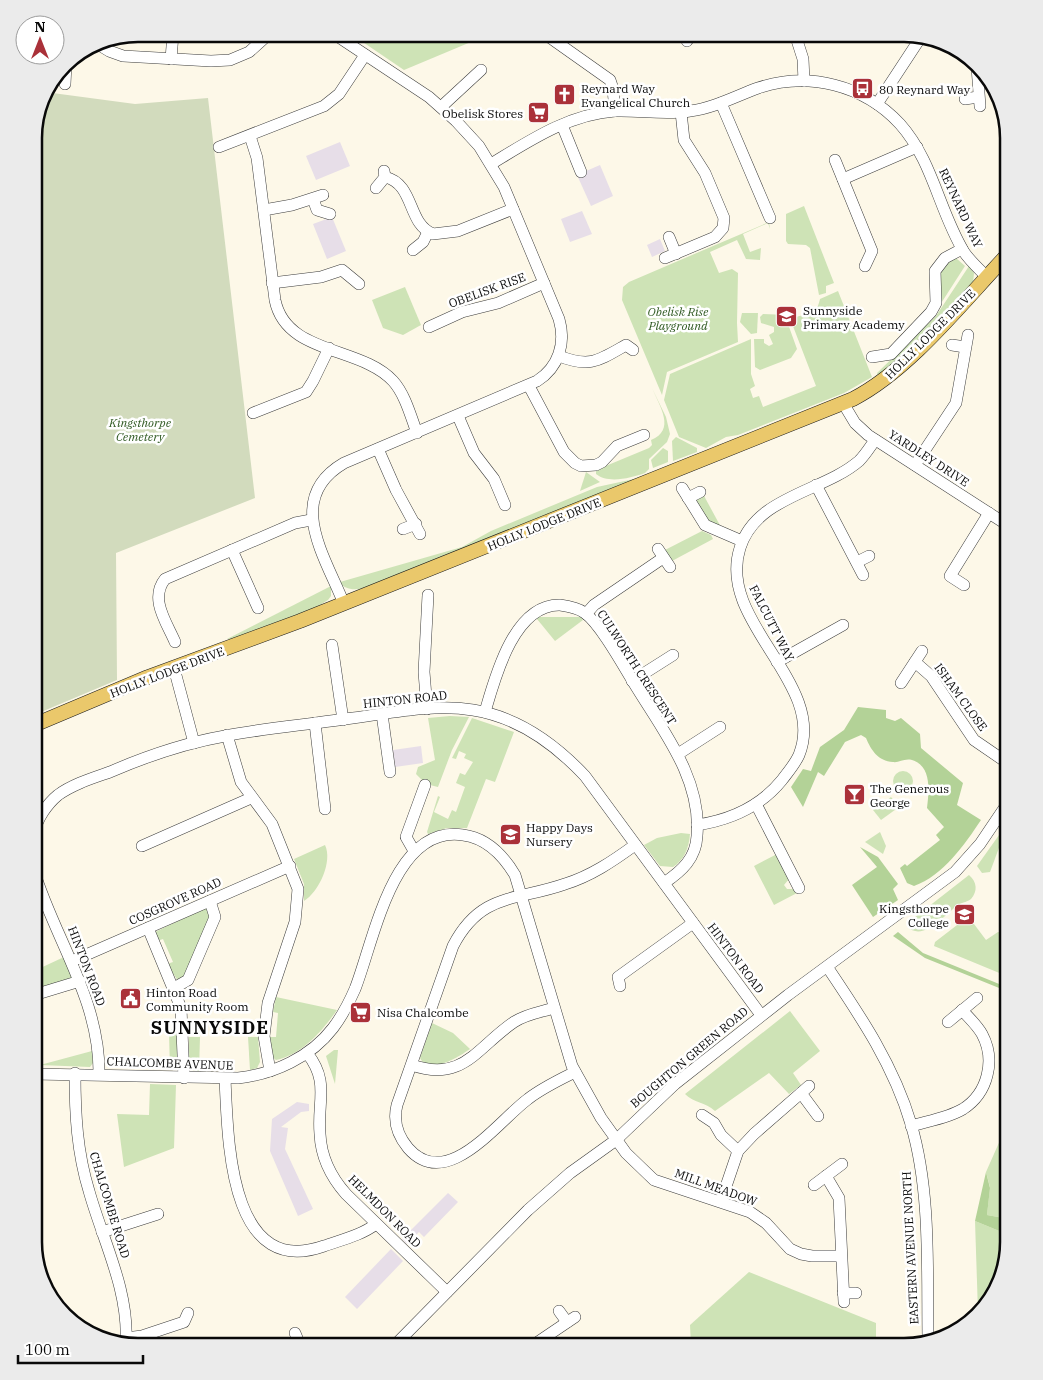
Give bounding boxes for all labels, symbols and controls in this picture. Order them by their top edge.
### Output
north arrow [15,15,65,65]
text: N [34,18,46,36]
bus stop icon: 80 Reynard Way [851,77,875,101]
place label: Reynard Way Evangelical Church [581,81,691,110]
place label: 80 Reynard Way [879,82,971,97]
church icon: Reynard Way Evangelical Church [553,83,577,107]
supermarket icon: Obelisk Stores [527,101,551,125]
place label: Obelisk Stores [442,106,523,121]
street label: REYNARD WAY [936,166,986,251]
street label: OBELISK RISE [446,269,528,311]
street label: HOLLY LODGE DRIVE [882,286,978,382]
place label: Sunnyside Primary Academy [803,303,905,332]
park label: Obelisk Rise Playground [648,304,709,333]
school or university icon: Sunnyside Primary Academy [775,305,799,329]
park label: Kingsthorpe Cemetery [108,415,172,444]
street label: YARDLEY DRIVE [886,426,972,490]
street label: HOLLY LODGE DRIVE [485,494,603,554]
street label: FALCUTT WAY [746,582,798,664]
street label: CULWORTH CRESCENT [594,607,680,728]
street label: HOLLY LODGE DRIVE [108,643,226,701]
street label: ISHAM CLOSE [931,660,991,734]
street label: HINTON ROAD [362,687,448,711]
place label: The Generous George [870,781,949,810]
bar icon: The Generous George [842,783,866,807]
place label: Happy Days Nursery [526,820,593,849]
school or university icon: Happy Days Nursery [498,822,522,846]
street label: COSGROVE ROAD [126,874,224,928]
place label: Kingsthorpe College [879,901,949,930]
school or university icon: Kingsthorpe College [953,903,977,927]
street label: HINTON ROAD [705,920,767,996]
street label: HINTON ROAD [65,924,109,1008]
place label: Hinton Road Community Room [146,985,249,1014]
public building icon: Hinton Road Community Room [118,987,142,1011]
supermarket icon: Nisa Chalcombe [349,1000,373,1024]
street label: BOUGHTON GREEN ROAD [627,1003,751,1111]
place label: Nisa Chalcombe [377,1005,469,1020]
district label: SUNNYSIDE [151,1016,269,1039]
street label: CHALCOMBE AVENUE [106,1053,234,1073]
street label: CHALCOMBE ROAD [87,1150,133,1260]
street label: MILL MEADOW [673,1165,760,1209]
street label: HELMDON ROAD [345,1171,425,1251]
street label: EASTERN AVENUE NORTH [898,1171,922,1325]
scale bar [18,1332,142,1364]
text: 100 m [25,1340,70,1359]

